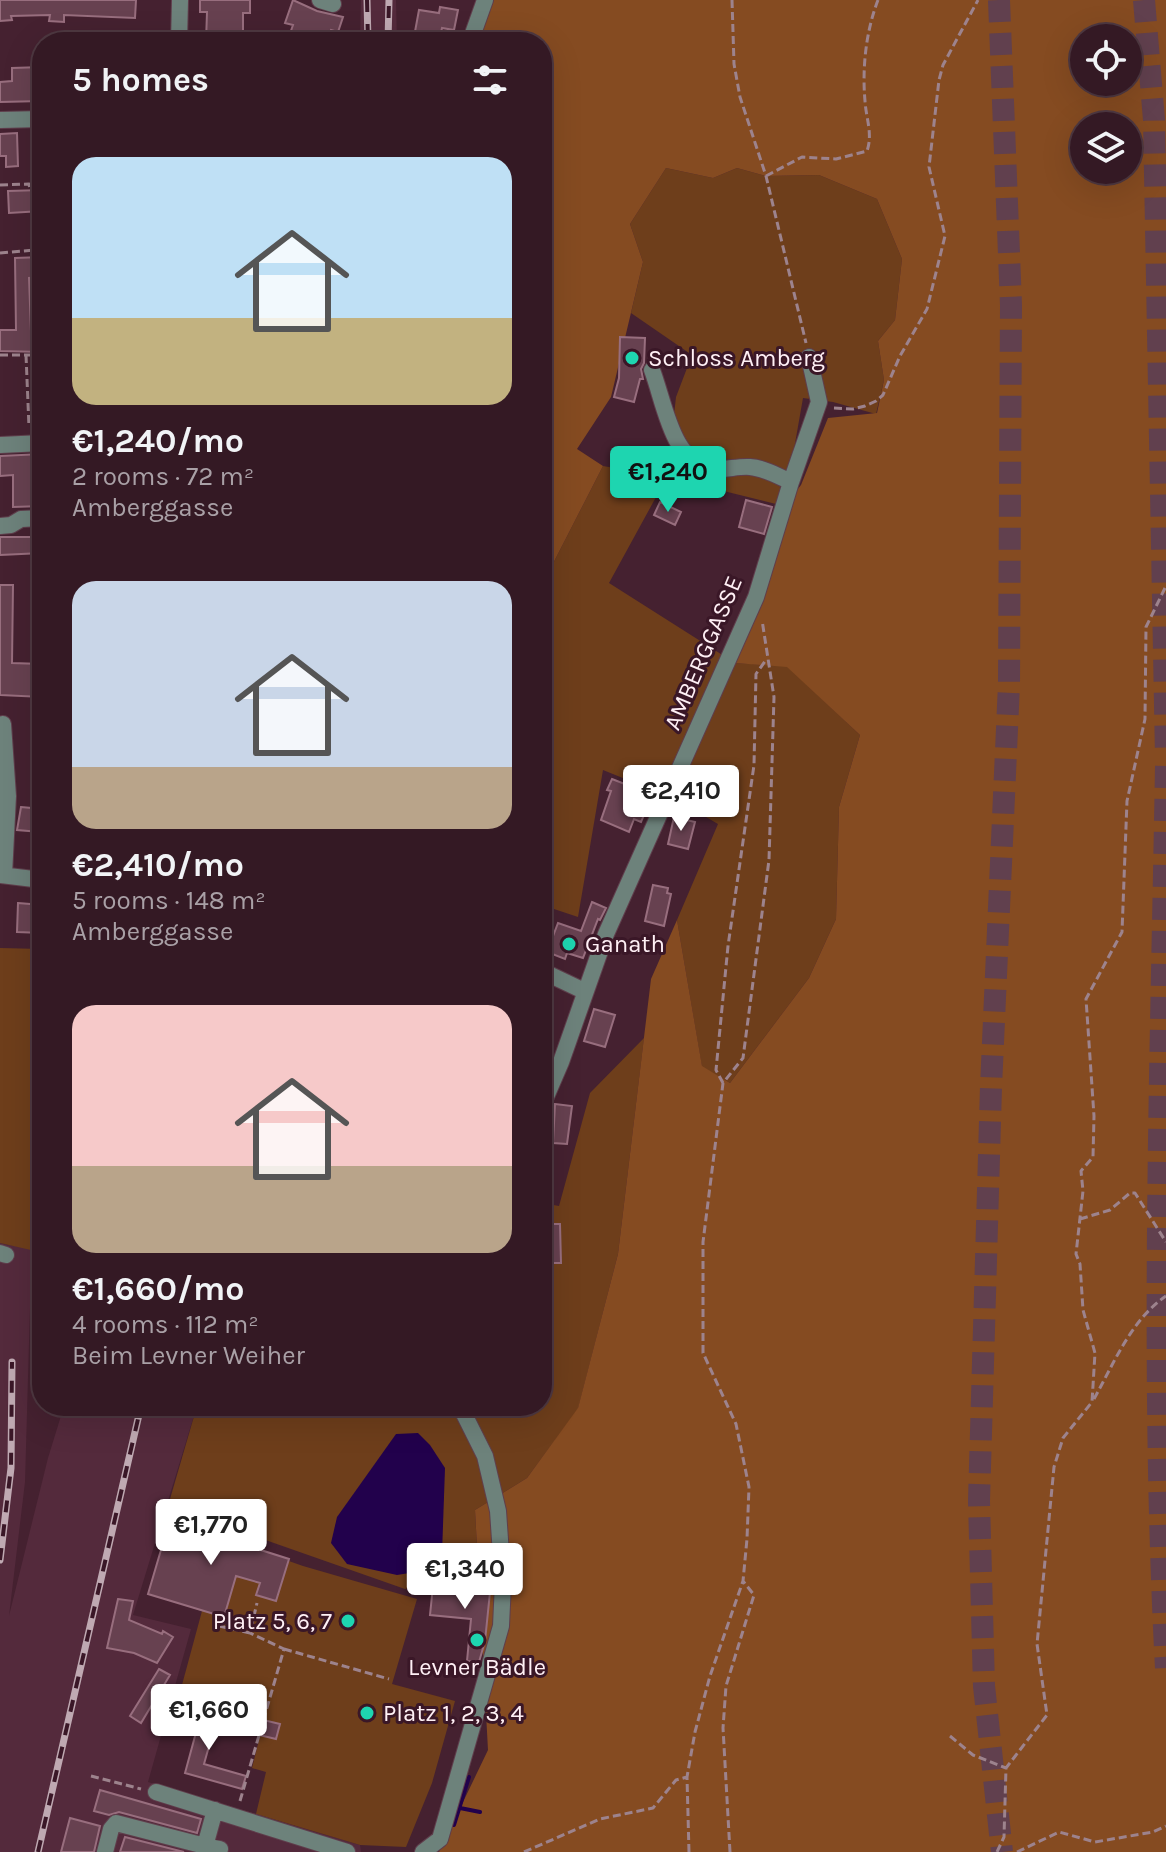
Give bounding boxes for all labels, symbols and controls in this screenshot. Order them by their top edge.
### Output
map controls [1070,24,1142,184]
button: locate [1070,24,1142,96]
icon: filters [468,58,512,102]
text: 5 homes [72,60,209,100]
button: layers [1070,112,1142,184]
icon: home [220,209,364,353]
place label: Schloss Amberg [648,344,825,372]
marker: Schloss Amberg [623,349,641,367]
text: €1,240/mo [72,421,244,461]
pin: €1,240 [603,446,733,514]
text: €1,240 [628,456,708,487]
text: 2 rooms · 72 m² [72,461,254,492]
text: Amberggasse [72,492,233,523]
street label: AMBERGGASSE [658,572,748,734]
icon: home [220,633,364,777]
pin: €2,410 [616,765,746,833]
text: €2,410 [641,775,721,806]
text: €2,410/mo [72,845,244,885]
text: 5 rooms · 148 m² [72,885,266,916]
text: Amberggasse [72,916,233,947]
place label: Ganath [585,930,665,958]
marker: Ganath [560,935,578,953]
icon: home [220,1057,364,1201]
text: €1,660/mo [72,1269,245,1309]
text: 4 rooms · 112 m² [72,1309,259,1340]
text: Beim Levner Weiher [72,1340,305,1371]
pin: €1,770 [146,1499,276,1567]
text: €1,770 [174,1509,248,1540]
pin: €1,340 [400,1543,530,1611]
text: €1,340 [425,1553,505,1584]
place label: Platz 5, 6, 7 [213,1607,332,1635]
marker: Platz 5, 6, 7 [339,1612,357,1630]
marker: Levner Bädle [468,1631,486,1649]
place label: Levner Bädle [408,1653,546,1681]
pin: €1,660 [144,1684,274,1752]
text: €1,660 [169,1694,249,1725]
place label: Platz 1, 2, 3, 4 [383,1699,524,1727]
marker: Platz 1, 2, 3, 4 [358,1704,376,1722]

